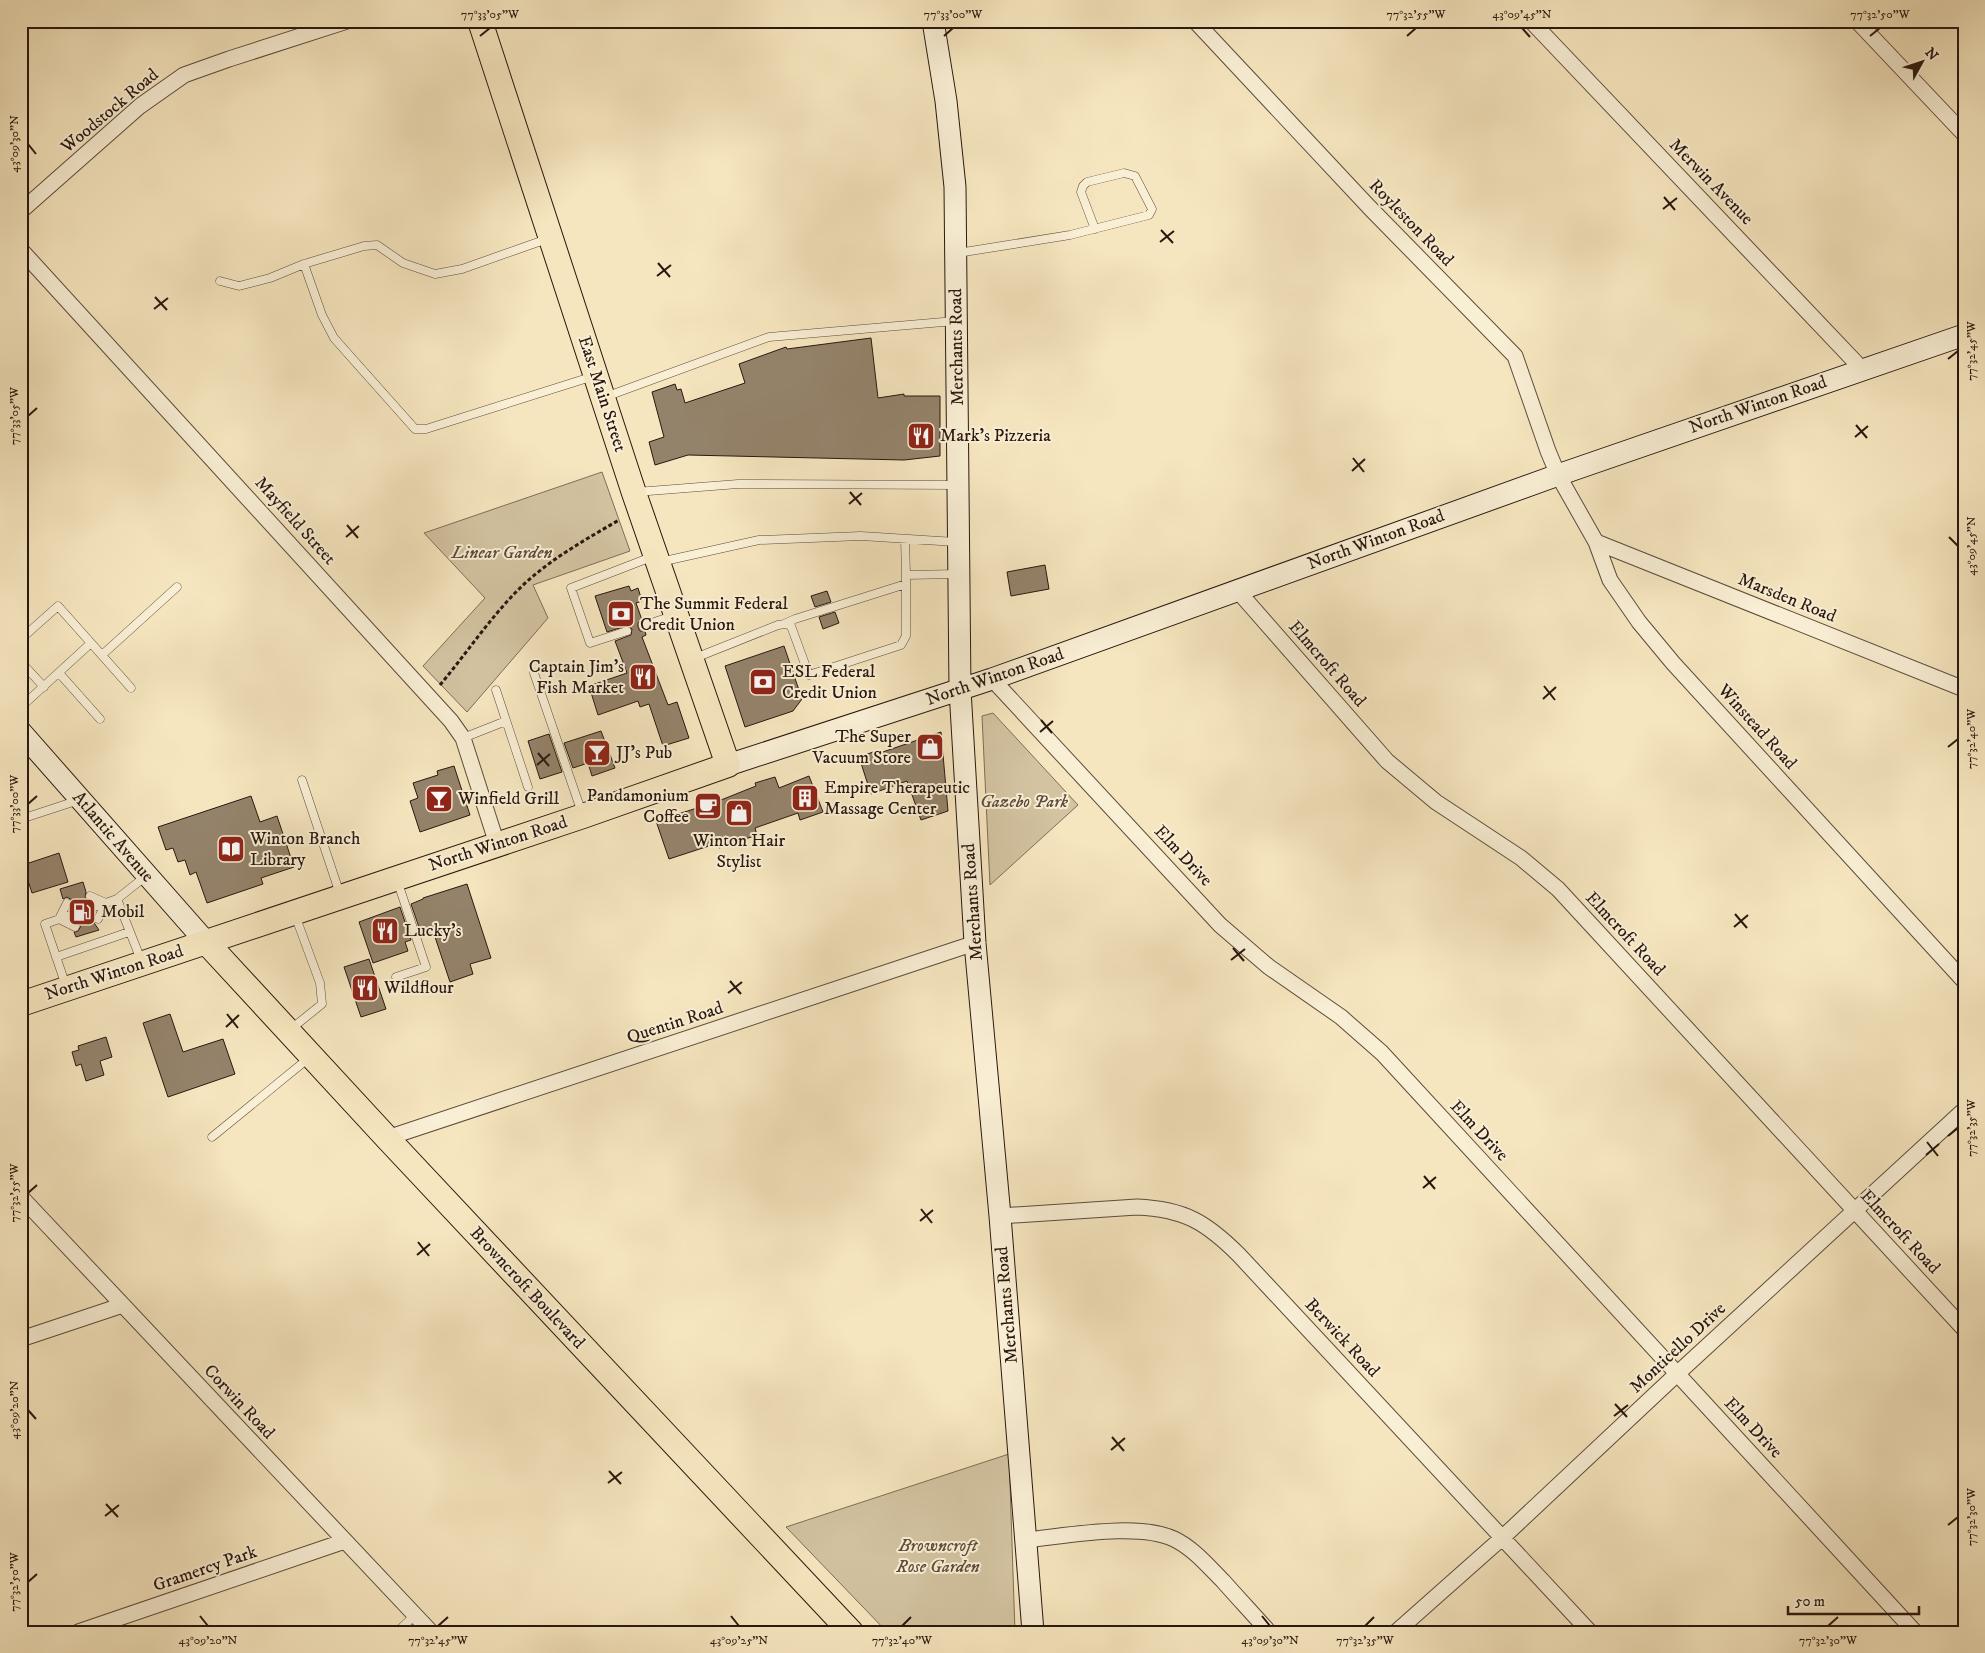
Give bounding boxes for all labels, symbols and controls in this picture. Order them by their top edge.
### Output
text: 77°33'05"W [461,7,520,22]
text: 77°33'00"W [924,7,983,22]
text: 77°32'55"W [1387,7,1446,22]
text: 43°09'45"N [1492,7,1552,22]
text: 77°32'50"W [1850,7,1911,22]
north arrow [1898,38,1948,88]
text: N [1921,44,1942,65]
street label: Woodstock Road [56,64,163,159]
text: 43°09'30"N [7,115,22,173]
street label: Merwin Avenue [1664,134,1758,230]
street label: Royleston Road [1364,175,1458,271]
street label: Merchants Road [945,288,969,406]
text: 77°32'45"W [1964,320,1979,381]
street label: East Main Street [573,333,631,455]
street label: North Winton Road [1686,371,1830,439]
text: 77°33'05"W [7,386,22,445]
restaurant icon: Mark's Pizzeria [906,421,936,451]
place label: Mark's Pizzeria [940,425,1051,447]
street label: Mayfield Street [250,472,340,570]
street label: North Winton Road [1304,505,1448,575]
text: 43°09'45"N [1964,516,1979,576]
park label: Linear Garden [451,542,552,564]
street label: Marsden Road [1735,568,1839,628]
place label: The Summit Federal Credit Union [640,593,789,636]
bank icon: The Summit Federal Credit Union [606,599,636,629]
street label: Elmcroft Road [1283,616,1371,712]
street label: North Winton Road [923,643,1067,711]
place label: Captain Jim's Fish Market [529,656,624,699]
place label: ESL Federal Credit Union [782,661,878,704]
restaurant icon: Captain Jim's Fish Market [628,662,658,692]
bank icon: ESL Federal Credit Union [748,667,778,697]
street label: Winstead Road [1712,679,1801,774]
text: 77°32'40"W [1964,708,1979,769]
place label: The Super Vacuum Store [812,726,911,769]
shop icon: The Super Vacuum Store [915,732,945,762]
bar icon: JJ's Pub [582,738,612,768]
place label: JJ's Pub [614,742,672,764]
text: 77°33'00"W [7,774,22,833]
place label: Empire Therapeutic Massage Center [824,777,970,820]
building icon: Empire Therapeutic Massage Center [790,783,820,813]
bar icon: Winfield Grill [424,784,454,814]
place label: Pandamonium Coffee [586,785,689,828]
street label: Atlantic Avenue [67,787,159,887]
place label: Winfield Grill [457,788,560,810]
cafe icon: Pandamonium Coffee [693,791,723,821]
park label: Gazebo Park [980,791,1069,813]
shop icon: Winton Hair Stylist [724,798,754,828]
street label: North Winton Road [426,811,570,877]
street label: Elm Drive [1149,821,1217,891]
place label: Winton Branch Library [249,828,361,871]
place label: Winton Hair Stylist [692,830,785,873]
library icon: Winton Branch Library [216,834,246,864]
street label: Merchants Road [958,843,988,961]
street label: Elmcroft Road [1580,887,1670,981]
fuel station icon: Mobil [67,897,97,927]
place label: Mobil [101,901,145,923]
restaurant icon: Lucky's [370,916,400,946]
place label: Lucky's [404,920,461,942]
street label: North Winton Road [42,940,186,1006]
restaurant icon: Wildflour [350,973,380,1003]
place label: Wildflour [383,977,454,999]
street label: Quentin Road [624,997,726,1049]
street label: Elm Drive [1445,1096,1513,1166]
text: 77°32'35"W [1964,1098,1979,1157]
text: 77°32'55"W [7,1163,22,1222]
street label: Elmcroft Road [1855,1185,1945,1279]
street label: Browncroft Boulevard [465,1222,589,1354]
street label: Merchants Road [991,1246,1023,1364]
street label: Berwick Road [1300,1294,1384,1382]
street label: Monticello Drive [1625,1298,1731,1398]
street label: Corwin Road [199,1360,279,1444]
text: 43°09'20"N [7,1380,22,1439]
street label: Elm Drive [1719,1393,1787,1463]
text: 77°32'30"W [1964,1487,1979,1546]
park label: Browncroft Rose Garden [895,1535,980,1578]
street label: Gramercy Park [150,1541,260,1597]
text: 77°32'50"W [7,1551,22,1612]
scale bar [1788,1583,1919,1615]
text: 50 m [1795,1592,1825,1611]
text: 43°09'20"N [179,1633,238,1648]
text: 77°32'45"W [408,1633,469,1648]
text: 43°09'25"N [710,1633,768,1648]
text: 77°32'40"W [872,1633,933,1648]
text: 43°09'30"N [1241,1633,1299,1648]
text: 77°32'35"W [1336,1633,1395,1648]
text: 77°32'30"W [1799,1633,1858,1648]

